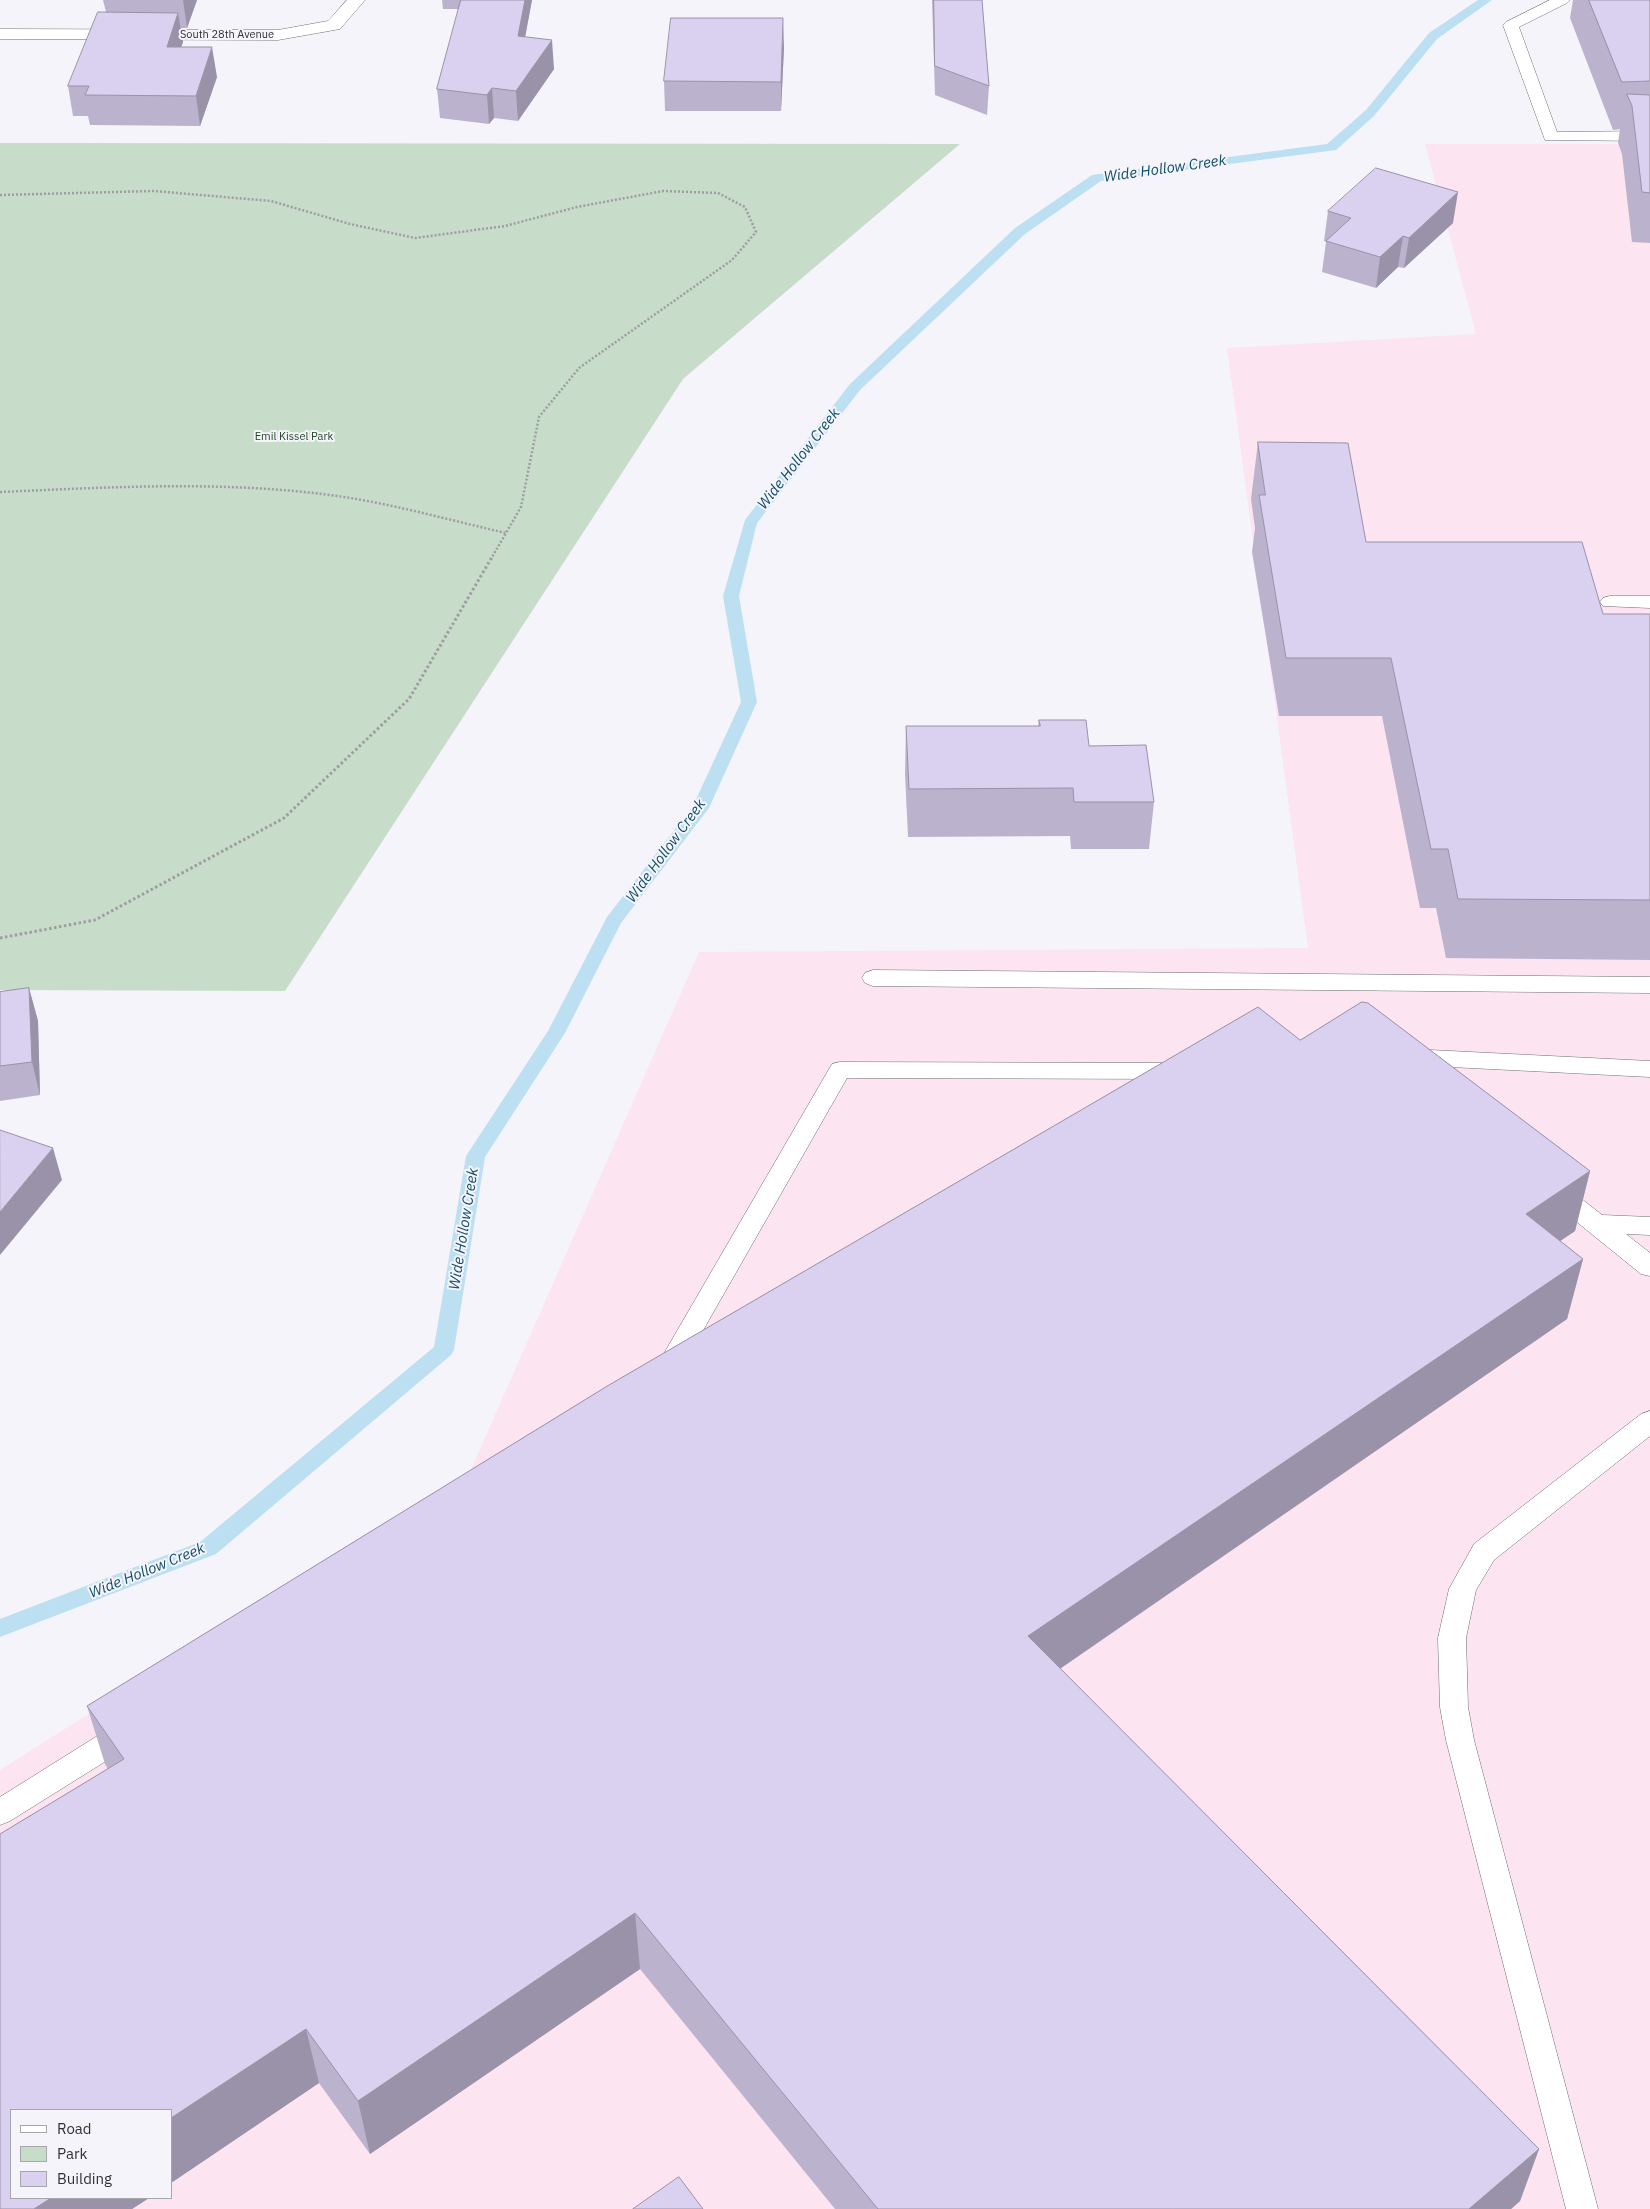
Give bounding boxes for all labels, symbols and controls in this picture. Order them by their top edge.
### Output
street label: South 28th Avenue [180,28,274,42]
water label: Wide Hollow Creek [1103,152,1227,186]
water label: Wide Hollow Creek [754,405,844,513]
park label: Emil Kissel Park [255,430,333,444]
water label: Wide Hollow Creek [622,796,710,906]
water label: Wide Hollow Creek [445,1167,483,1291]
water label: Wide Hollow Creek [86,1540,208,1602]
legend [10,2109,172,2199]
text: Road [57,2119,92,2138]
text: Park [57,2144,87,2163]
text: Building [57,2169,112,2188]

